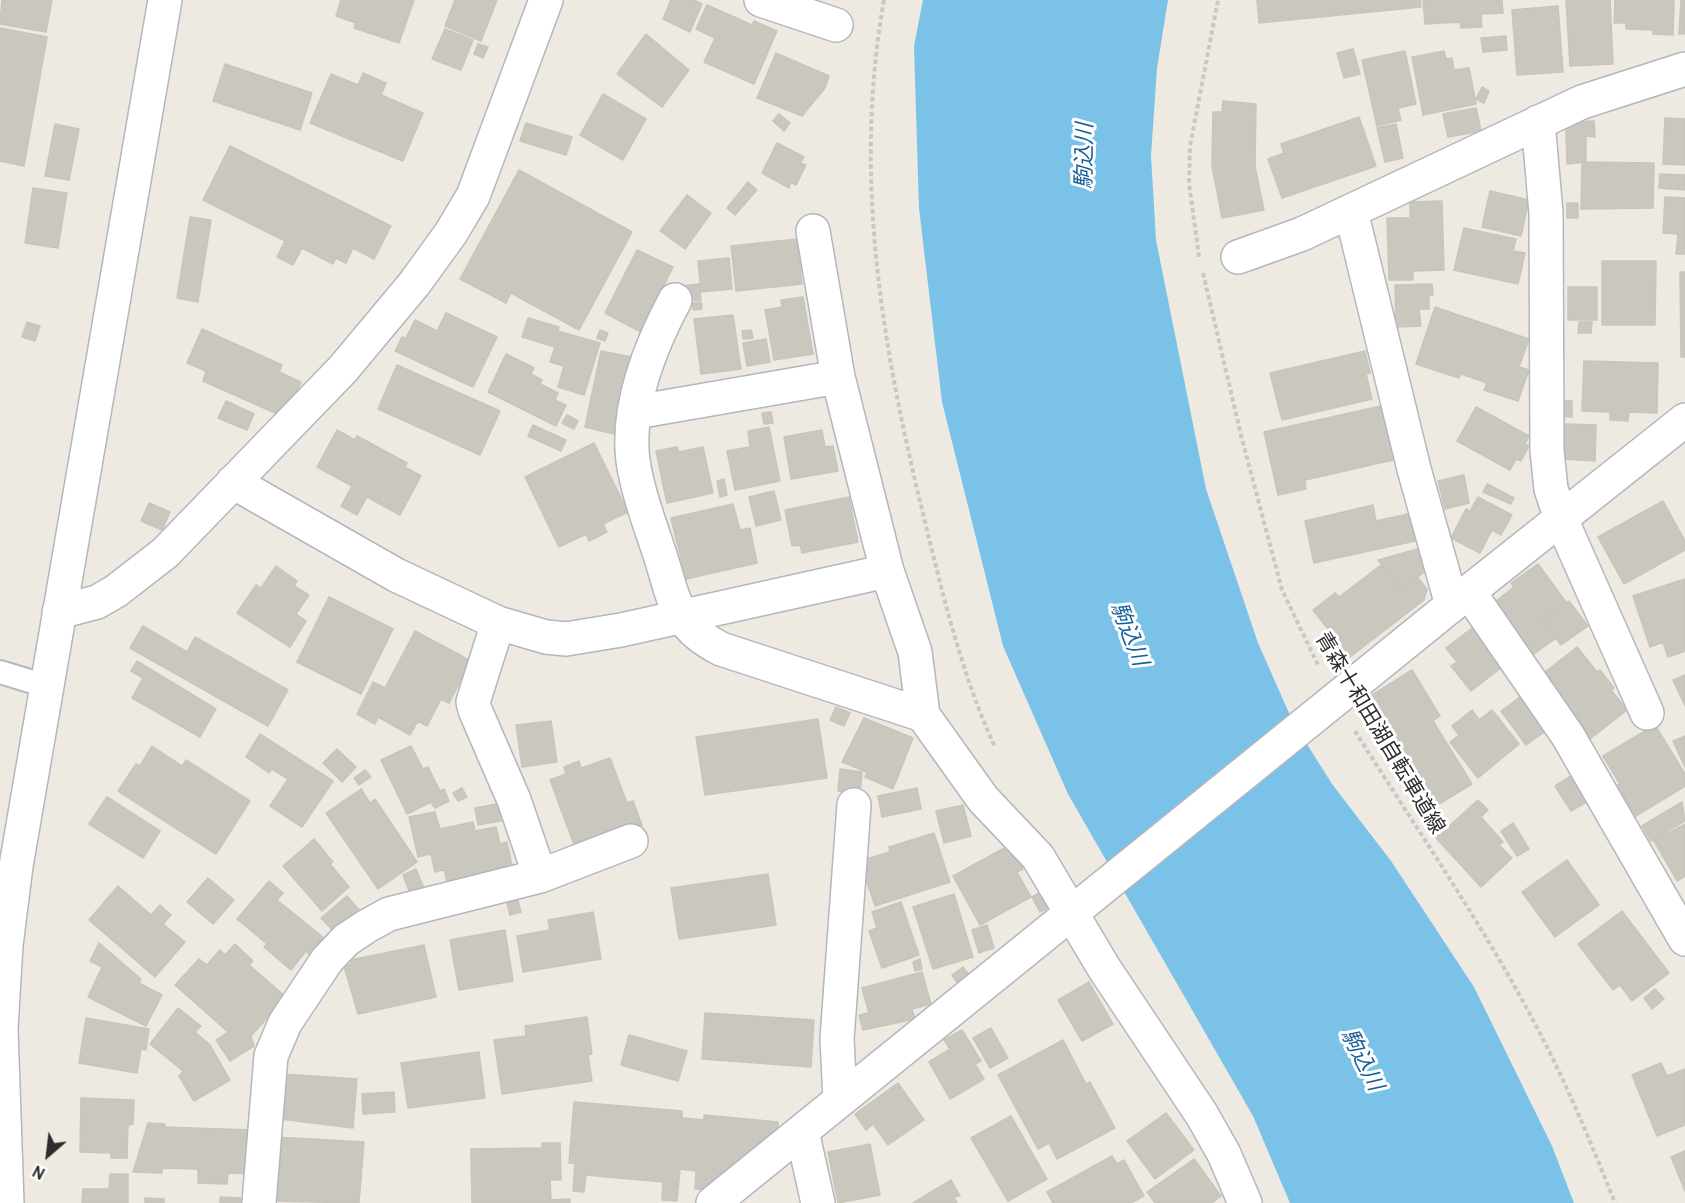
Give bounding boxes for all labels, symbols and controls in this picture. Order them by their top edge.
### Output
water label: 駒込川 [1073,123,1101,189]
water label: 駒込川 [1103,599,1151,671]
street label: 青森十和田湖自転車道線 [1308,629,1448,839]
water label: 駒込川 [1333,1026,1387,1096]
north arrow [18,1125,78,1185]
text: N [30,1159,49,1182]

